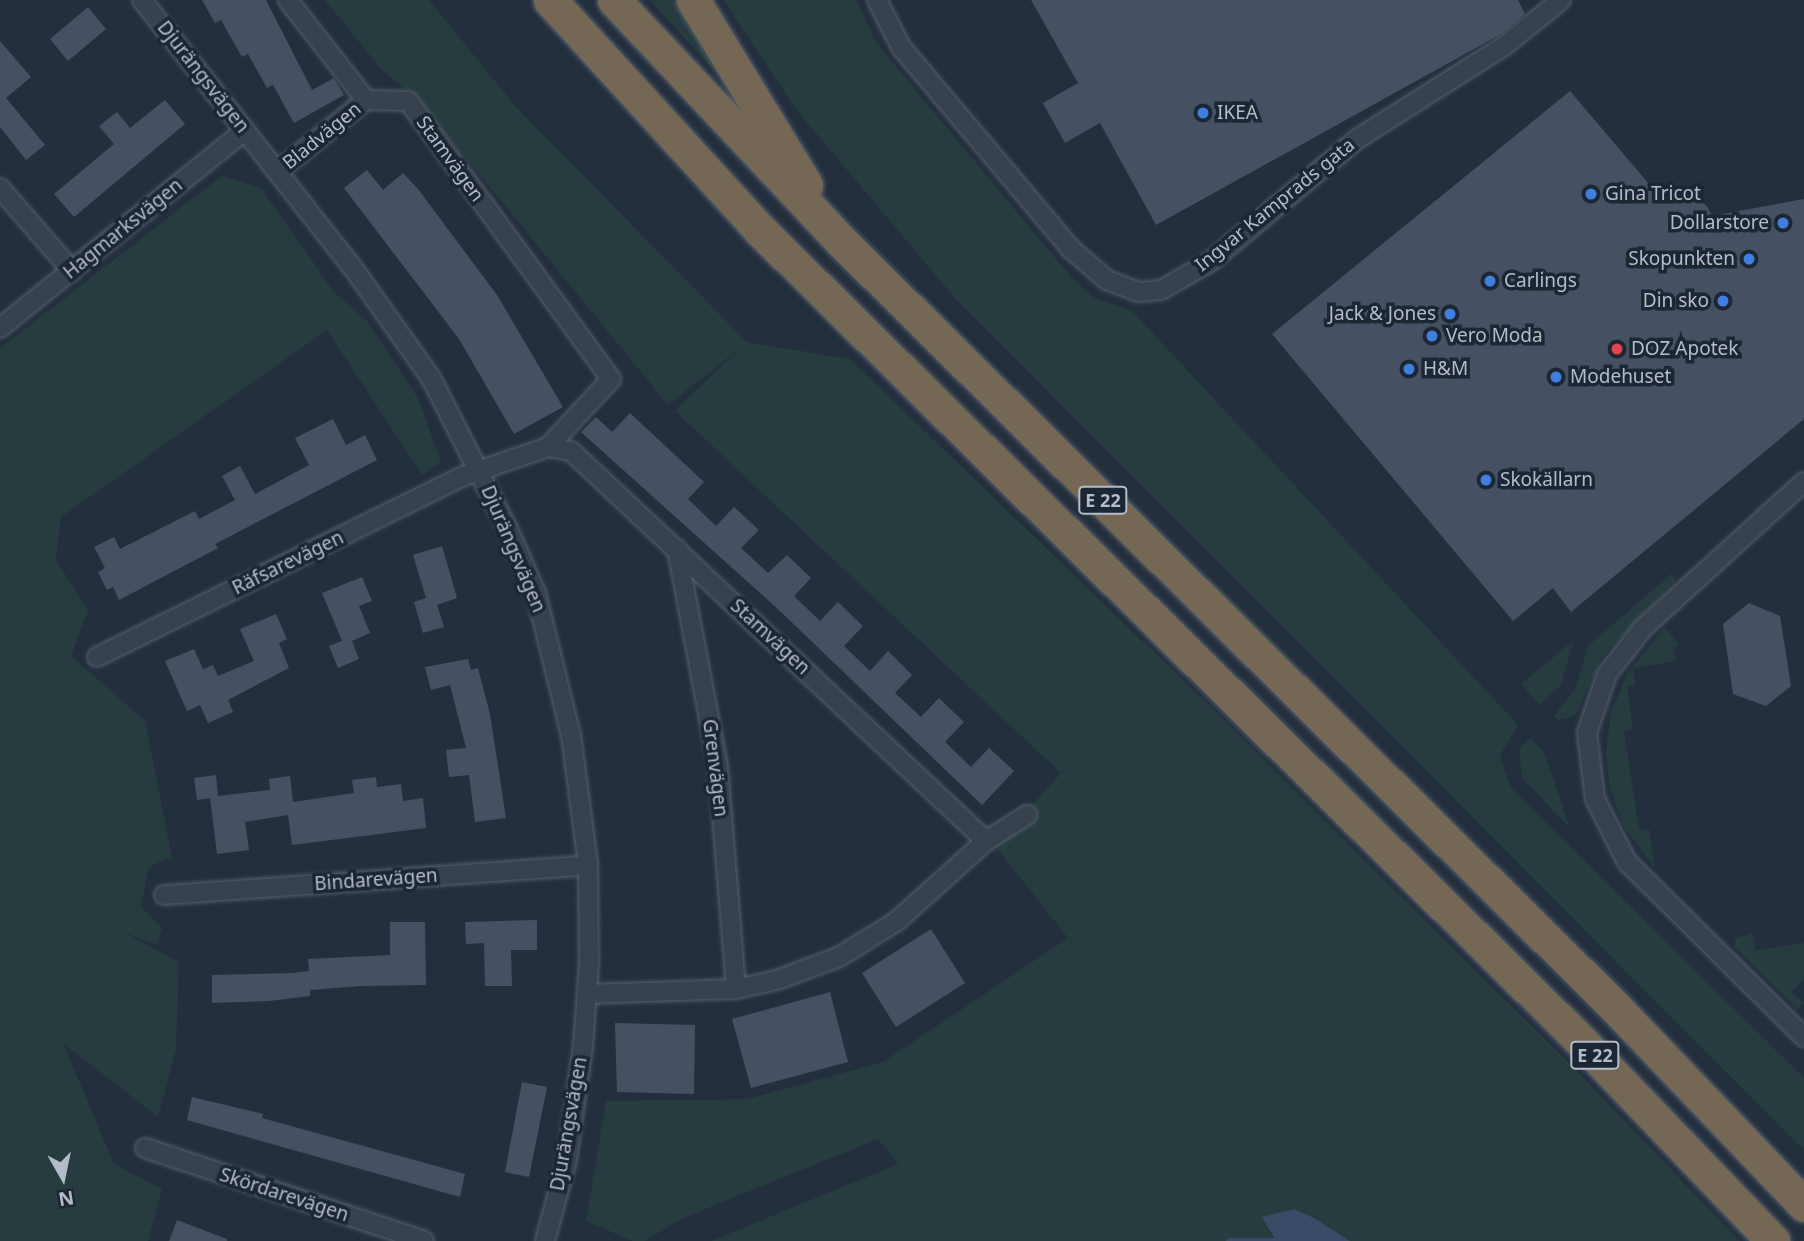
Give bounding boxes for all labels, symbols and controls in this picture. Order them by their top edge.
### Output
street label: Djurängsvägen [152,17,254,137]
street label: Bladvägen [278,98,366,174]
place label: IKEA [1217,102,1258,124]
marker: IKEA [1195,105,1211,121]
street label: Stamvägen [411,112,489,206]
street label: Ingvar Kamprads gata [1191,134,1359,276]
street label: Hagmarksvägen [59,174,187,284]
place label: Gina Tricot [1605,183,1701,205]
marker: Gina Tricot [1583,186,1599,202]
place label: Dollarstore [1670,212,1769,234]
marker: Dollarstore [1775,215,1791,231]
place label: Skopunkten [1628,248,1735,270]
marker: Skopunkten [1741,251,1757,267]
place label: Carlings [1504,270,1577,292]
marker: Carlings [1482,273,1498,289]
place label: Din sko [1643,290,1709,312]
marker: Din sko [1715,293,1731,309]
place label: Jack & Jones [1329,303,1436,325]
marker: Jack & Jones [1442,306,1458,322]
place label: Vero Moda [1446,325,1543,347]
marker: Vero Moda [1424,328,1440,344]
place label: DOZ Apotek [1631,338,1738,360]
marker: DOZ Apotek [1609,341,1625,357]
place label: H&M [1423,358,1468,380]
marker: H&M [1401,361,1417,377]
place label: Modehuset [1570,366,1671,388]
marker: Modehuset [1548,369,1564,385]
place label: Skokällarn [1500,469,1593,491]
marker: Skokällarn [1478,472,1494,488]
street label: Djurängsvägen [476,482,550,616]
road number: E 22 [1077,486,1129,514]
street label: Räfsarevägen [229,526,347,600]
street label: Stamvägen [726,595,814,679]
street label: Grenvägen [698,718,732,818]
street label: Bindarevägen [314,864,438,896]
road number: E 22 [1569,1040,1621,1070]
street label: Djurängsvägen [546,1055,592,1193]
north arrow [28,1143,98,1213]
street label: Skördarevägen [217,1163,351,1227]
text: N [57,1185,76,1213]

